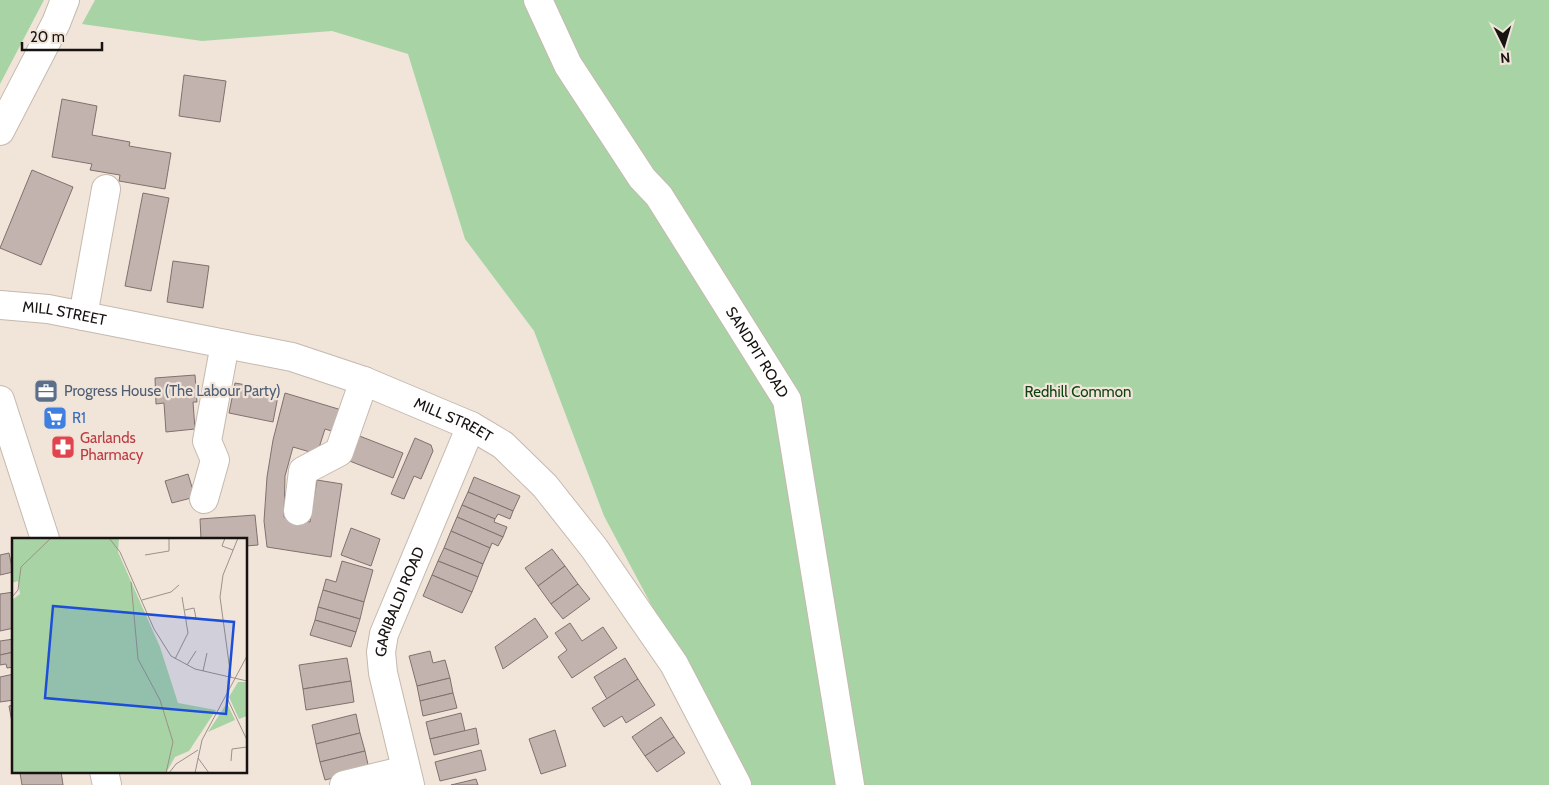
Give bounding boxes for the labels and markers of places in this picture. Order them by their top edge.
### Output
office icon: Progress House (The Labour Party) [33,378,59,404]
place label: Progress House (The Labour Party) [64,382,281,400]
supermarket icon: R1 [42,405,68,431]
place label: R1 [72,409,86,427]
place label: Garlands Pharmacy [80,429,144,464]
pharmacy icon: Garlands Pharmacy [50,434,76,460]

